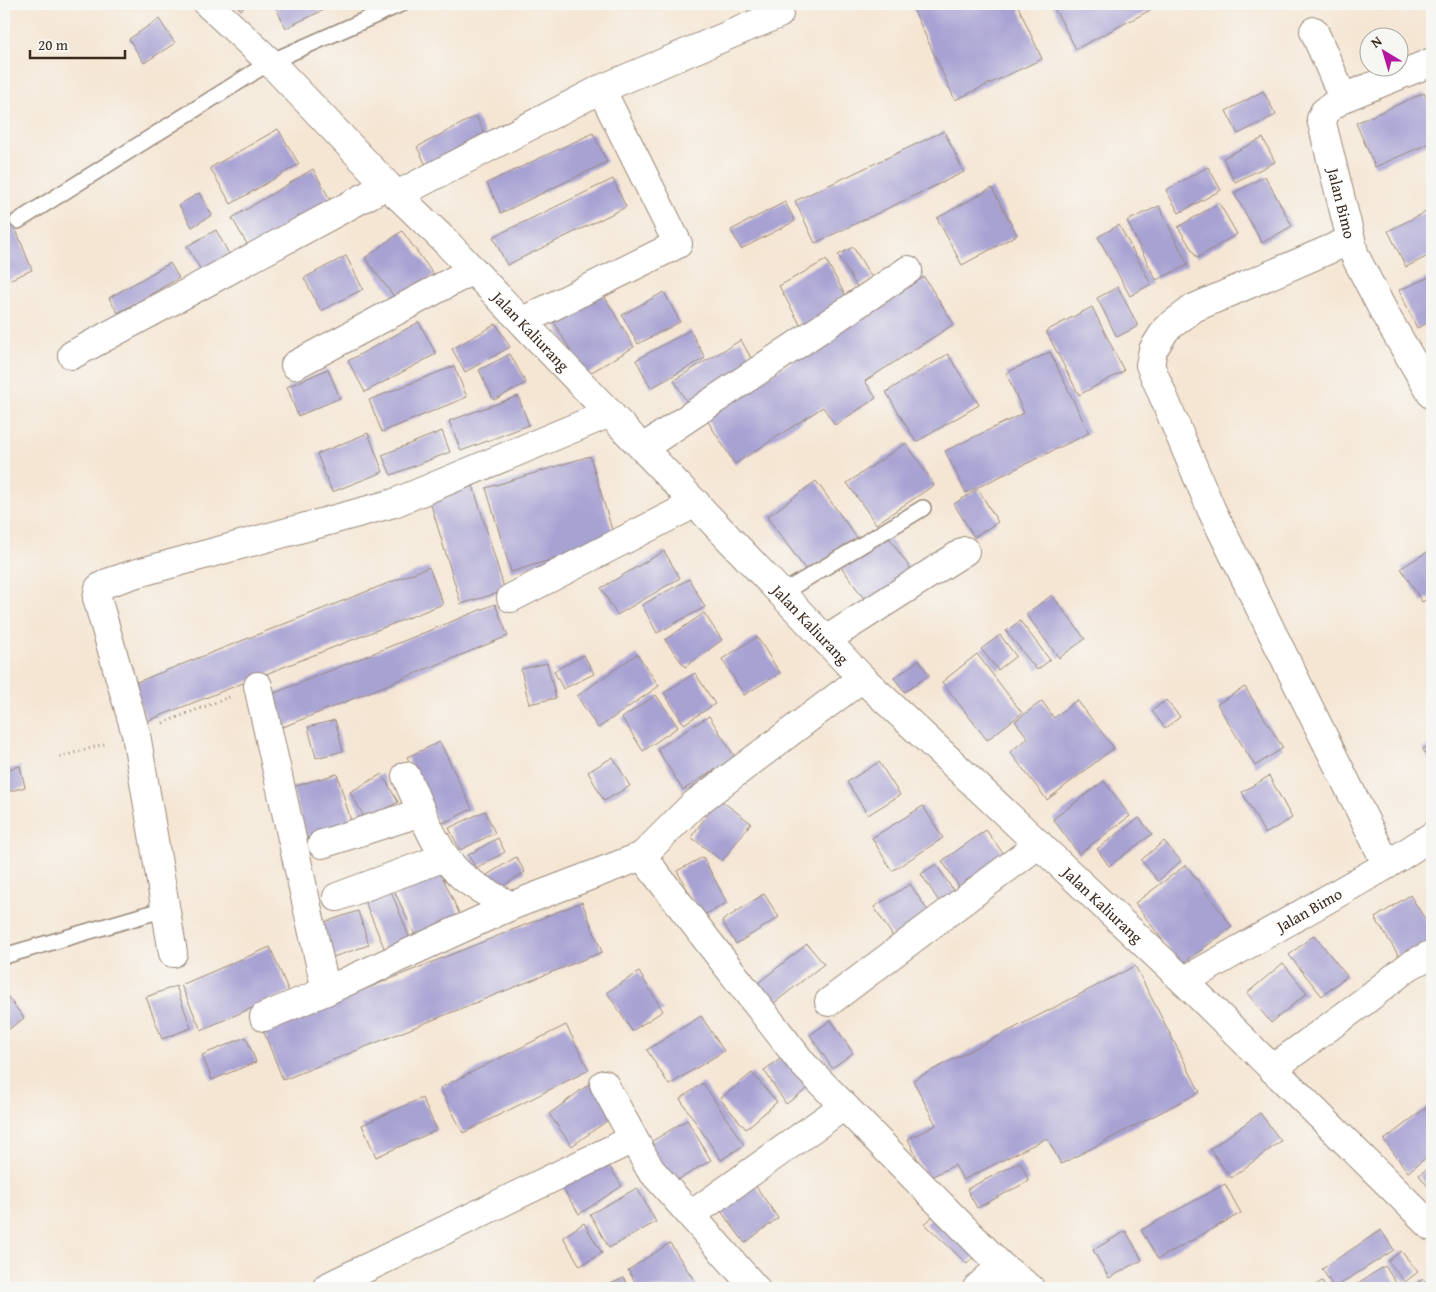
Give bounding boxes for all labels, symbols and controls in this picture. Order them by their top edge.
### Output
scale bar [30,28,125,60]
north arrow [1358,28,1408,78]
text: N [1366,31,1386,53]
text: 20 m [38,34,69,55]
street label: Jalan Bimo [1321,163,1362,241]
street label: Jalan Kaliurang [486,284,575,377]
street label: Jalan Kaliurang [765,577,855,670]
street label: Jalan Kaliurang [1056,859,1149,949]
street label: Jalan Bimo [1270,881,1346,939]

